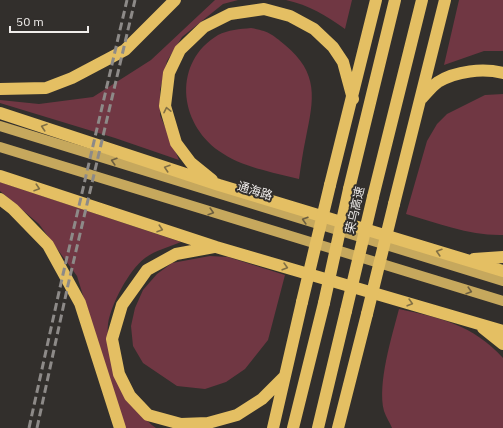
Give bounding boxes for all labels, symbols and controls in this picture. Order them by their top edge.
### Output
scale bar [10,8,88,34]
text: 50 m [16,14,44,29]
one-way arrow [163,107,171,114]
one-way arrow [41,123,48,132]
one-way arrow [111,157,118,166]
one-way arrow [164,164,171,173]
street label: 通海路 [236,178,275,203]
one-way arrow [33,183,40,192]
street label: 荣乌高速 [342,185,367,235]
one-way arrow [207,207,214,216]
one-way arrow [302,217,309,225]
one-way arrow [157,224,164,233]
one-way arrow [435,248,442,257]
one-way arrow [281,262,288,271]
one-way arrow [466,286,473,295]
one-way arrow [406,298,413,307]

